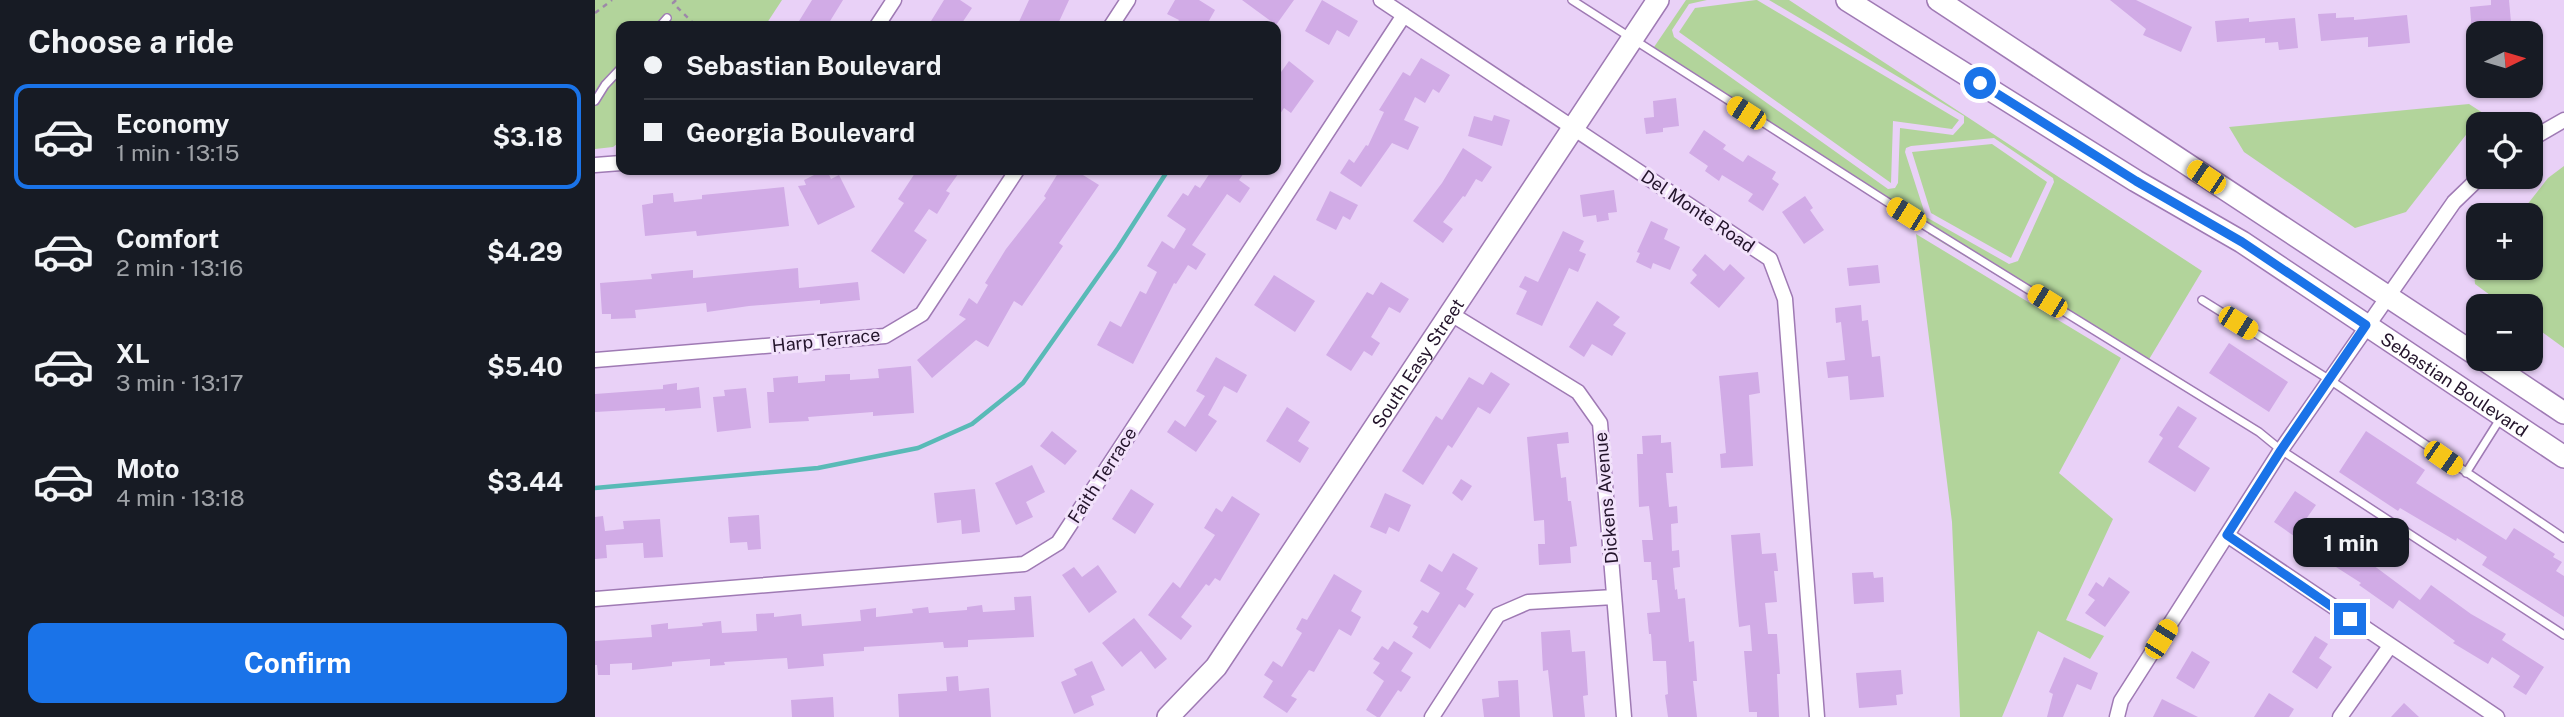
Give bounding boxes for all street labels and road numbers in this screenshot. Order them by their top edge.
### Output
street label: Del Monte Road [1637,165,1759,257]
street label: South Easy Street [1367,294,1468,432]
street label: Harp Terrace [771,324,881,356]
street label: Sebastian Boulevard [2377,327,2532,441]
street label: Faith Terrace [1063,423,1141,527]
street label: Dickens Avenue [1590,431,1622,565]

